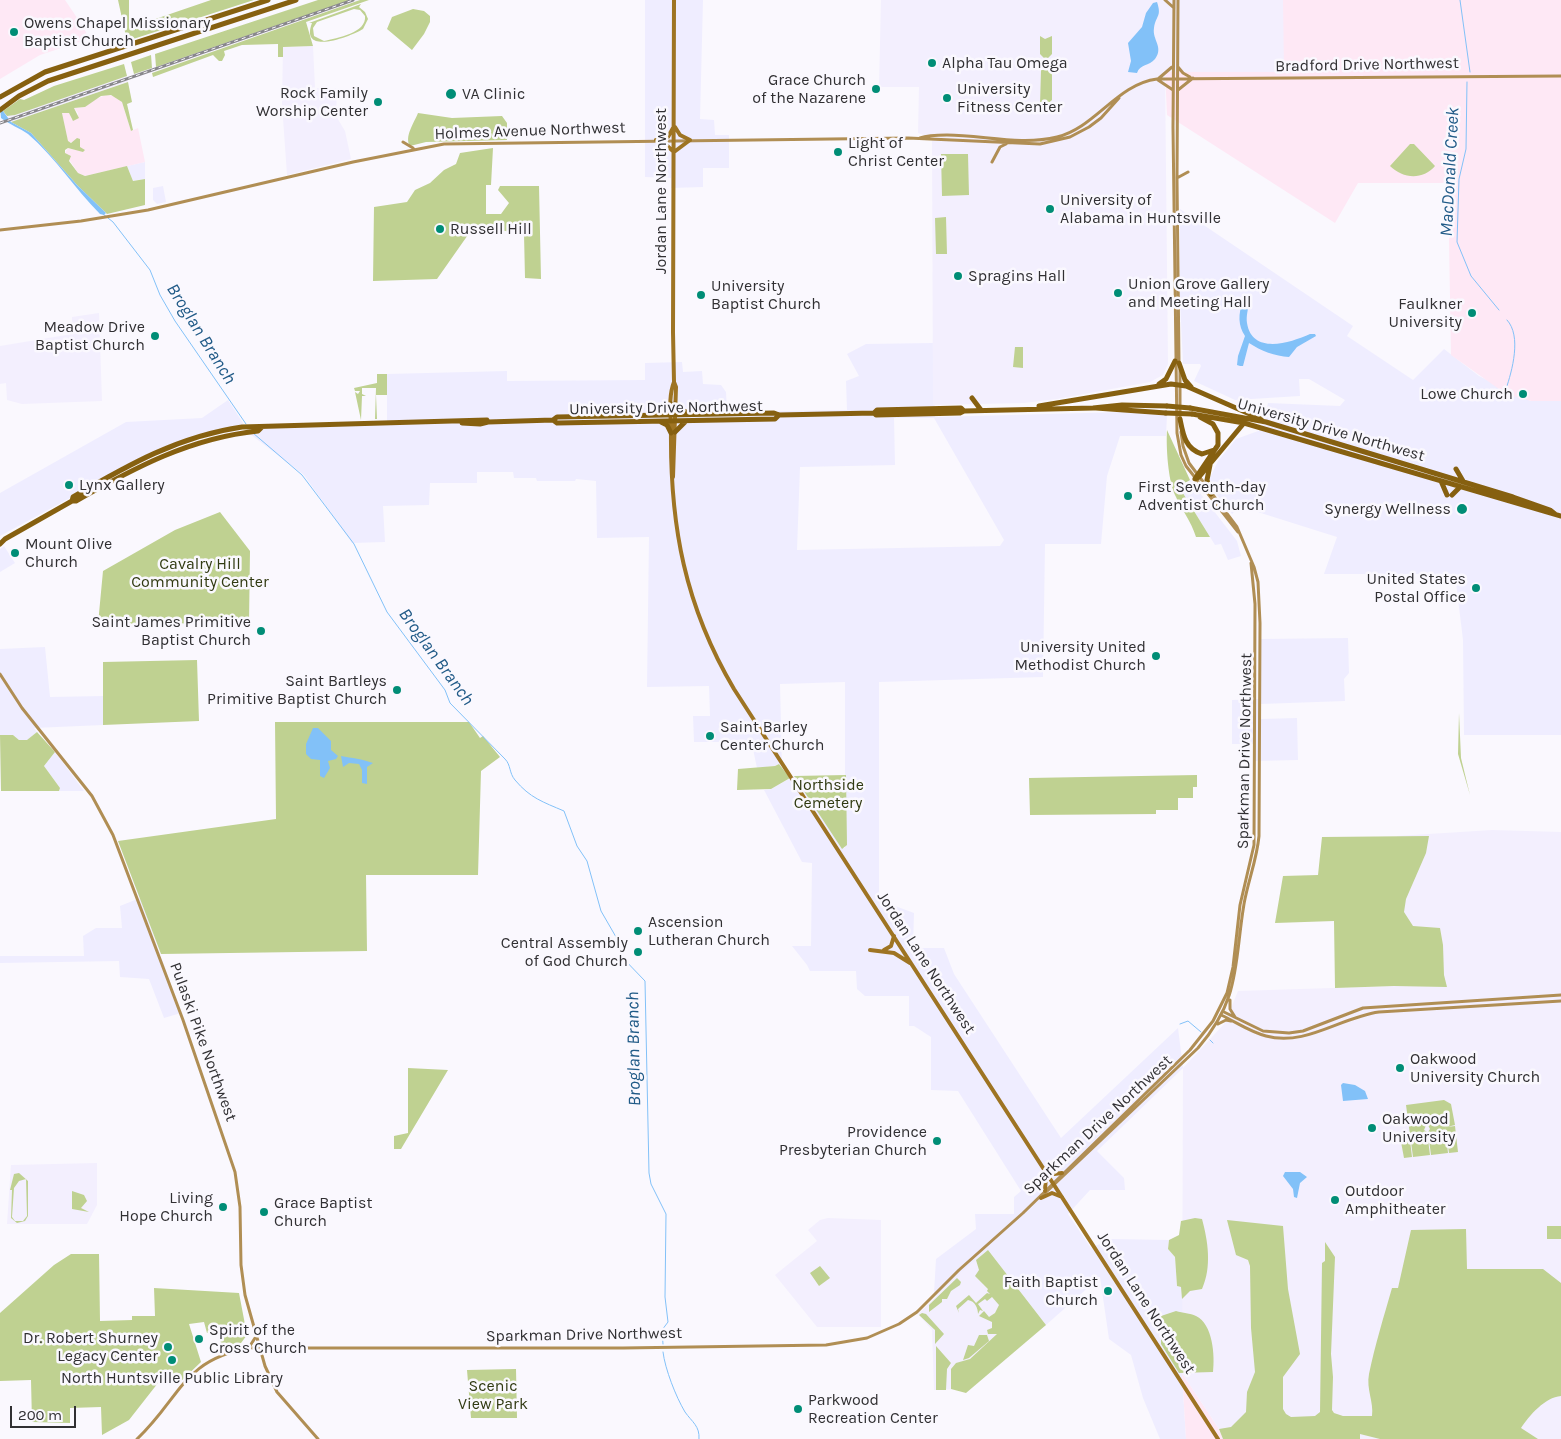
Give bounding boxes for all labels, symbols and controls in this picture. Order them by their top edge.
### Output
place label: Owens Chapel Missionary Baptist Church [24,13,210,51]
marker: Owens Chapel Missionary Baptist Church [8,26,20,38]
place label: Alpha Tau Omega [942,53,1068,73]
street label: Bradford Drive Northwest [1275,54,1459,76]
marker: Alpha Tau Omega [926,57,938,69]
place label: Grace Church of the Nazarene [752,70,866,108]
place label: University Fitness Center [957,79,1062,117]
place label: Rock Family Worship Center [256,83,368,121]
marker: Grace Church of the Nazarene [870,83,882,95]
place label: VA Clinic [462,84,525,104]
marker: VA Clinic [444,87,458,101]
marker: University Fitness Center [941,92,953,104]
marker: Rock Family Worship Center [372,96,384,108]
water label: MacDonald Creek [1436,107,1464,237]
street label: Jordan Lane Northwest [651,108,671,274]
street label: Holmes Avenue Northwest [434,118,626,144]
place label: Light of Christ Center [848,133,944,171]
marker: Light of Christ Center [832,146,844,158]
place label: University of Alabama in Huntsville [1060,190,1221,228]
marker: University of Alabama in Huntsville [1044,203,1056,215]
place label: Russell Hill [450,219,532,239]
marker: Russell Hill [434,223,446,235]
place label: Spragins Hall [968,266,1066,286]
marker: Spragins Hall [952,270,964,282]
place label: Union Grove Gallery and Meeting Hall [1128,274,1269,312]
place label: University Baptist Church [711,276,821,314]
water label: Broglan Branch [161,280,241,388]
marker: Union Grove Gallery and Meeting Hall [1112,287,1124,299]
marker: University Baptist Church [695,289,707,301]
place label: Faulkner University [1388,294,1462,332]
marker: Faulkner University [1466,307,1478,319]
place label: Meadow Drive Baptist Church [35,317,145,355]
marker: Meadow Drive Baptist Church [149,330,161,342]
place label: Lowe Church [1420,384,1513,404]
marker: Lowe Church [1517,388,1529,400]
street label: University Drive Northwest [1235,394,1427,466]
street label: University Drive Northwest [569,397,763,419]
place label: Lynx Gallery [79,475,165,495]
place label: First Seventh-day Adventist Church [1138,477,1266,515]
marker: Lynx Gallery [63,479,75,491]
marker: First Seventh-day Adventist Church [1122,490,1134,502]
place label: Synergy Wellness [1324,499,1451,519]
marker: Synergy Wellness [1455,502,1469,516]
place label: Mount Olive Church [25,534,112,572]
marker: Mount Olive Church [9,547,21,559]
park label: Cavalry Hill Community Center [131,554,269,592]
place label: United States Postal Office [1366,569,1466,607]
marker: United States Postal Office [1470,582,1482,594]
water label: Broglan Branch [394,604,478,710]
place label: Saint James Primitive Baptist Church [91,612,251,650]
marker: Saint James Primitive Baptist Church [255,625,267,637]
place label: University United Methodist Church [1014,637,1146,675]
marker: University United Methodist Church [1150,650,1162,662]
street label: Sparkman Drive Northwest [1234,653,1256,849]
place label: Saint Bartleys Primitive Baptist Church [207,671,387,709]
marker: Saint Bartleys Primitive Baptist Church [391,684,403,696]
place label: Saint Barley Center Church [720,717,824,755]
marker: Saint Barley Center Church [704,730,716,742]
park label: Northside Cemetery [792,775,864,813]
street label: Jordan Lane Northwest [873,888,979,1038]
place label: Ascension Lutheran Church [648,912,770,950]
marker: Ascension Lutheran Church [632,925,644,937]
place label: Central Assembly of God Church [501,933,628,971]
marker: Central Assembly of God Church [632,946,644,958]
street label: Pulaski Pike Northwest [165,960,241,1124]
water label: Broglan Branch [622,991,646,1107]
place label: Oakwood University Church [1410,1049,1540,1087]
street label: Sparkman Drive Northwest [1020,1051,1176,1199]
marker: Oakwood University Church [1394,1062,1406,1074]
place label: Oakwood University [1382,1109,1456,1147]
place label: Providence Presbyterian Church [779,1122,927,1160]
marker: Oakwood University [1366,1122,1378,1134]
marker: Providence Presbyterian Church [931,1135,943,1147]
place label: Outdoor Amphitheater [1345,1181,1446,1219]
place label: Living Hope Church [119,1188,213,1226]
place label: Grace Baptist Church [274,1193,372,1231]
marker: Outdoor Amphitheater [1329,1194,1341,1206]
marker: Living Hope Church [217,1201,229,1213]
marker: Grace Baptist Church [258,1206,270,1218]
street label: Jordan Lane Northwest [1093,1228,1199,1378]
place label: Faith Baptist Church [1004,1272,1098,1310]
marker: Faith Baptist Church [1102,1285,1114,1297]
place label: Spirit of the Cross Church [209,1320,307,1358]
street label: Sparkman Drive Northwest [486,1324,682,1346]
place label: Dr. Robert Shurney Legacy Center [23,1328,158,1366]
marker: Spirit of the Cross Church [193,1333,205,1345]
marker: Dr. Robert Shurney Legacy Center [162,1341,174,1353]
marker: North Huntsville Public Library [166,1354,178,1366]
place label: North Huntsville Public Library [61,1368,283,1388]
park label: Scenic View Park [458,1376,528,1414]
place label: Parkwood Recreation Center [808,1390,938,1428]
scale bar [12,1396,79,1428]
marker: Parkwood Recreation Center [792,1403,804,1415]
text: 200 m [18,1406,62,1424]

